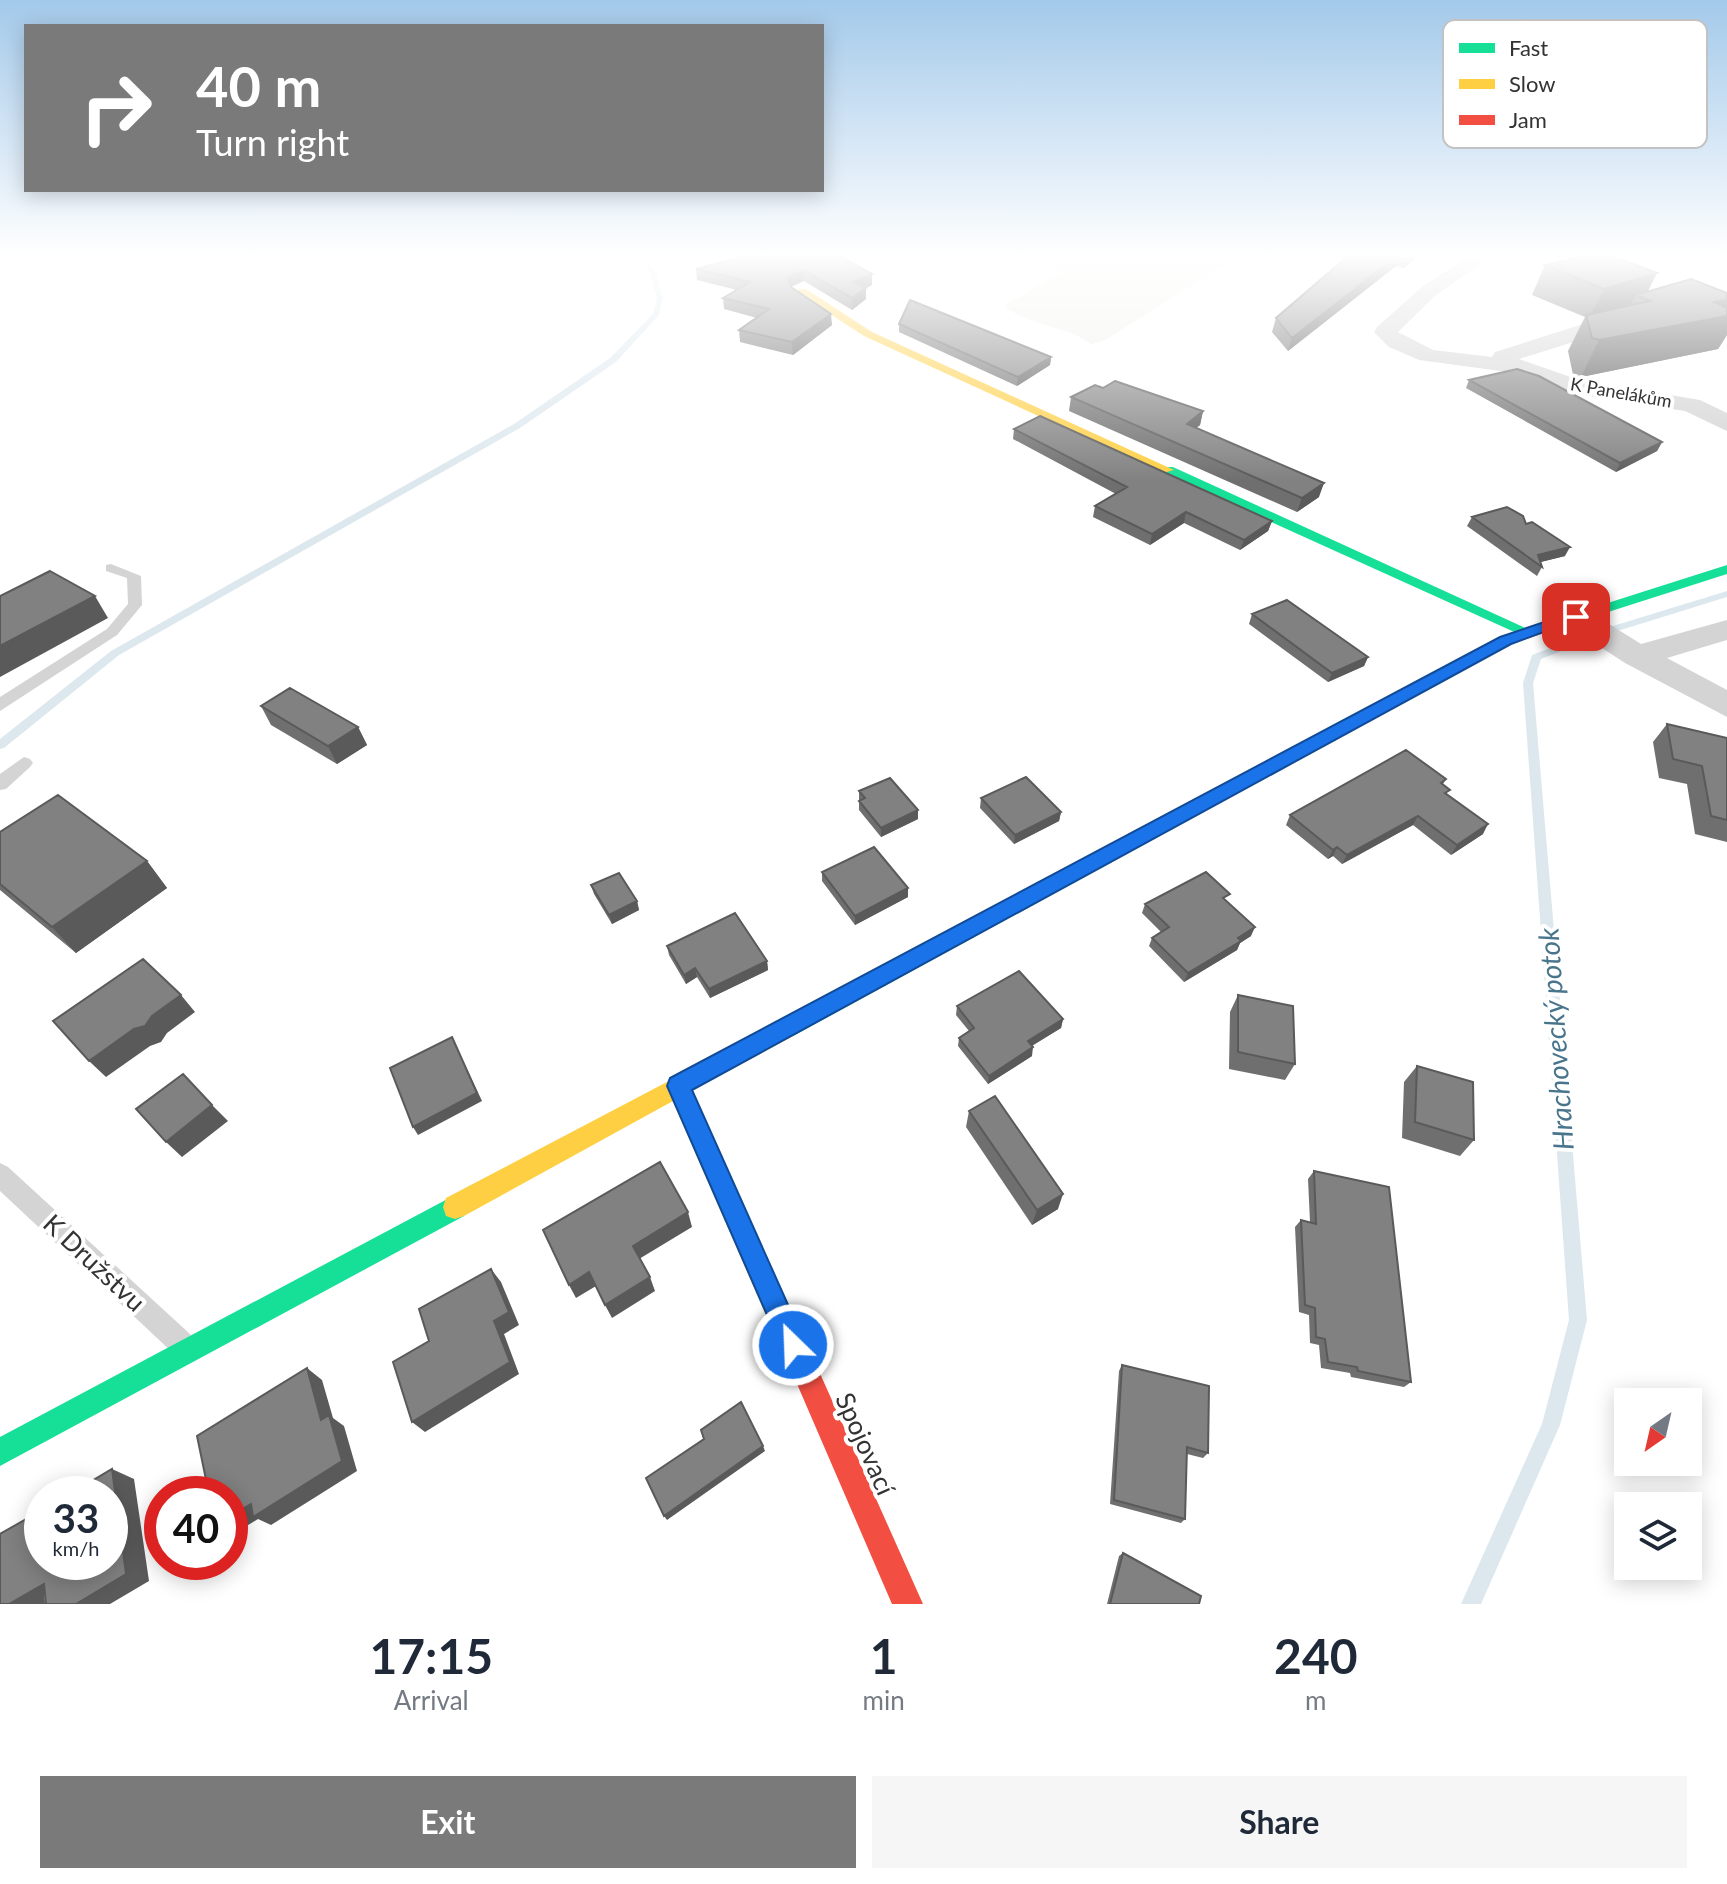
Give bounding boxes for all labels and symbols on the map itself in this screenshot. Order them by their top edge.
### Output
legend [1443,20,1707,148]
text: Fast [1509,34,1548,61]
text: Slow [1509,70,1556,97]
text: Jam [1509,106,1547,133]
street label: K Panelákům [1569,372,1674,412]
pin [1542,583,1610,651]
water label: Hrachovecký potok [1530,926,1580,1151]
street label: K Družstvu [37,1207,152,1317]
position arrow [751,1303,835,1387]
street label: Spojovací [829,1388,903,1500]
north arrow [1614,1388,1702,1476]
speed limit sign: 40 [144,1476,248,1580]

